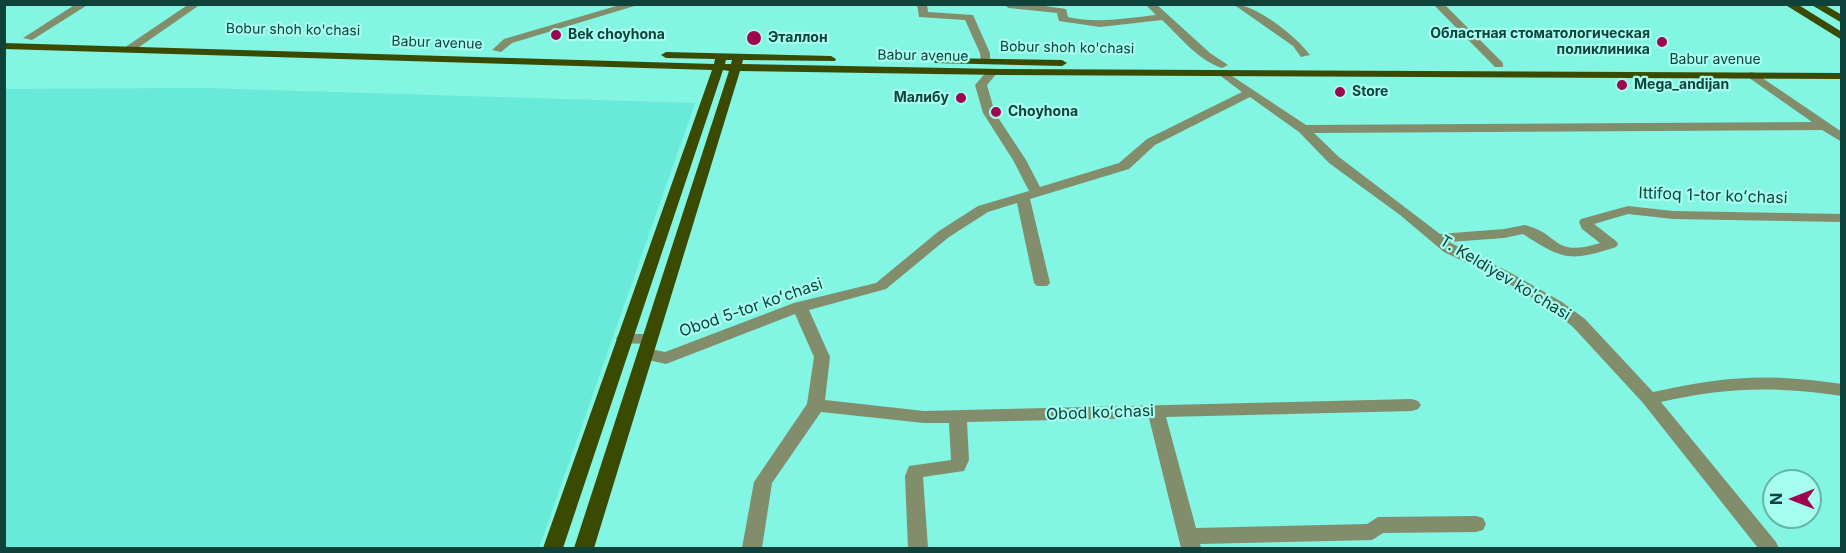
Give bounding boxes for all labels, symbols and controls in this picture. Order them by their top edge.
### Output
street label: Bobur shoh ko'chasi [226,20,360,40]
place label: Областная стоматологическая поликлиника [1430,26,1650,58]
place label: Bek choyhona [568,27,665,43]
marker: Bek choyhona [549,28,563,42]
marker: Эталлон [745,29,763,47]
place label: Эталлон [768,30,828,46]
street label: Babur avenue [391,33,483,53]
marker: Областная стоматологическая поликлиника [1655,35,1669,49]
street label: Bobur shoh ko'chasi [1000,38,1134,58]
street label: Babur avenue [877,47,969,65]
street label: Babur avenue [1669,52,1761,68]
place label: Mega_andijan [1634,77,1729,93]
marker: Mega_andijan [1615,78,1629,92]
place label: Store [1352,84,1388,100]
marker: Store [1333,85,1347,99]
place label: Малибу [894,90,949,106]
marker: Малибу [954,91,968,105]
place label: Choyhona [1008,104,1078,120]
marker: Choyhona [989,105,1003,119]
street label: Ittifoq 1-tor koʻchasi [1638,184,1788,208]
street label: T. Keldiyev ko'chasi [1436,231,1574,325]
street label: Obod 5-tor koʻchasi [677,274,825,342]
street label: Obod koʻchasi [1046,402,1154,424]
north arrow [1762,469,1822,529]
text: N [1766,493,1786,505]

